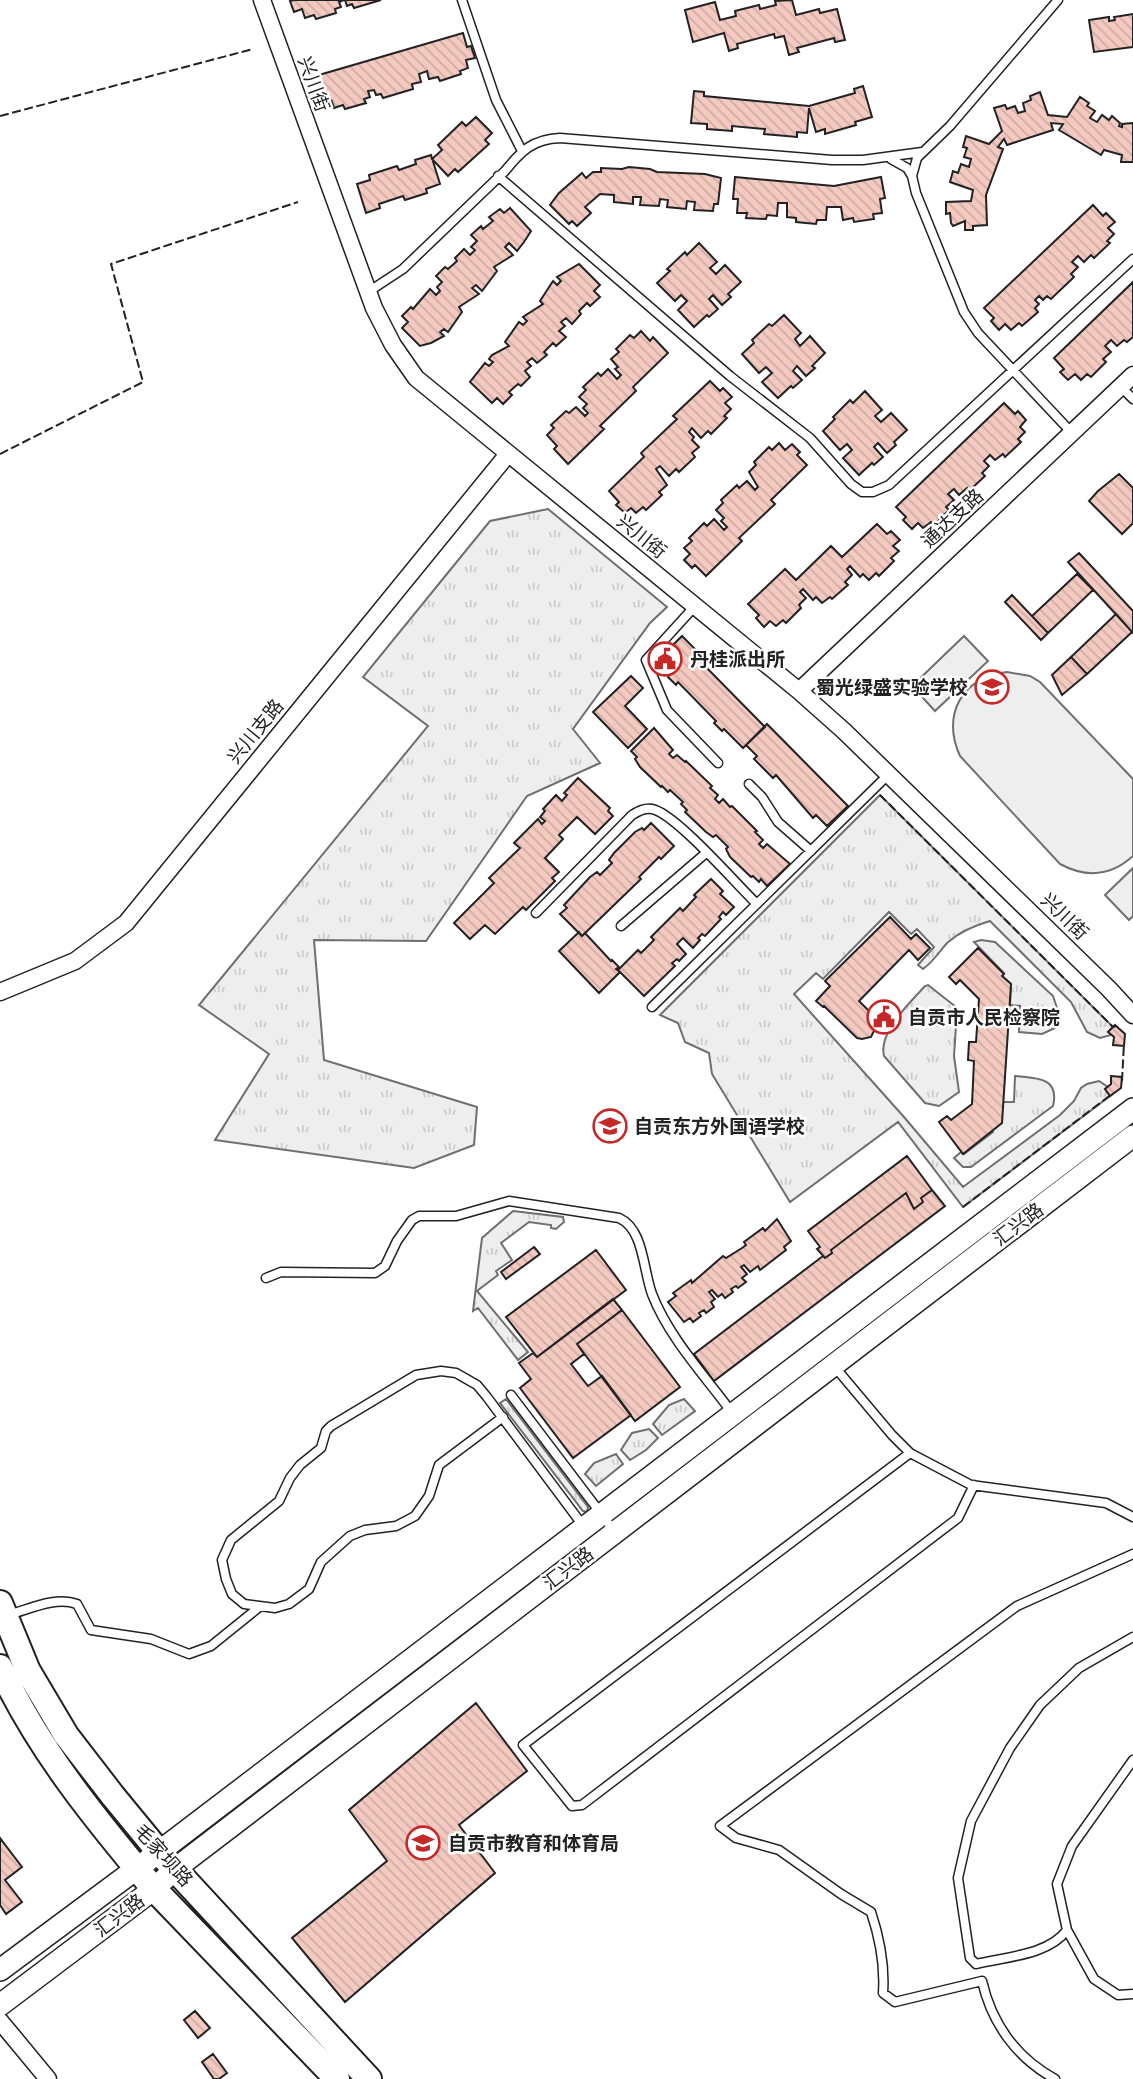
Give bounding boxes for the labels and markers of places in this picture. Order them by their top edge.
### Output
public building icon: 丹桂派出所 [646,640,684,678]
place label: 丹桂派出所 [690,648,785,670]
school or university icon: 蜀光绿盛实验学校 [973,668,1011,706]
place label: 蜀光绿盛实验学校 [816,676,968,698]
public building icon: 自贡市人民检察院 [865,998,903,1036]
place label: 自贡市人民检察院 [908,1006,1060,1028]
school or university icon: 自贡东方外国语学校 [591,1107,629,1145]
place label: 自贡东方外国语学校 [634,1115,805,1137]
school or university icon: 自贡市教育和体育局 [404,1824,442,1862]
place label: 自贡市教育和体育局 [448,1832,619,1854]

